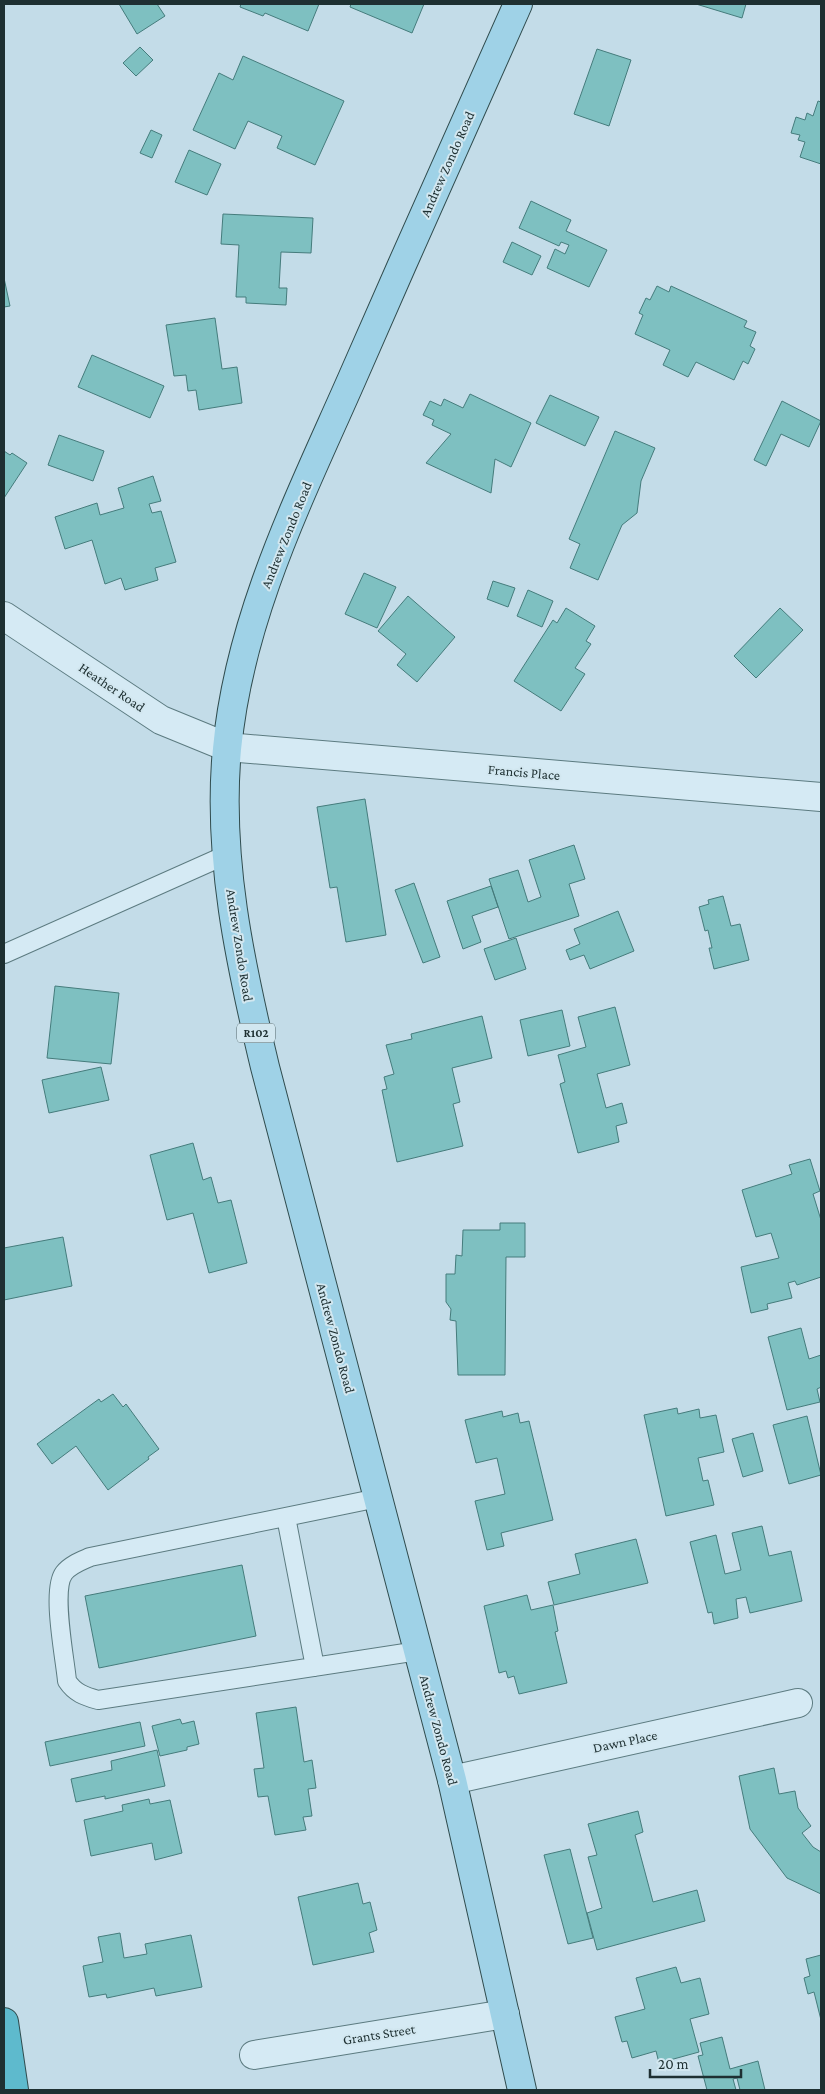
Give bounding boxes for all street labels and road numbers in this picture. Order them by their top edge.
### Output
street label: Andrew Zondo Road [417,108,478,219]
street label: Andrew Zondo Road [257,479,315,591]
street label: Heather Road [76,659,149,715]
street label: Francis Place [487,761,561,783]
street label: Andrew Zondo Road [223,888,257,1003]
road number: R102 [237,1024,275,1042]
street label: Andrew Zondo Road [314,1281,359,1396]
street label: Andrew Zondo Road [417,1673,462,1788]
street label: Dawn Place [591,1726,659,1756]
street label: Grants Street [342,2020,417,2048]

